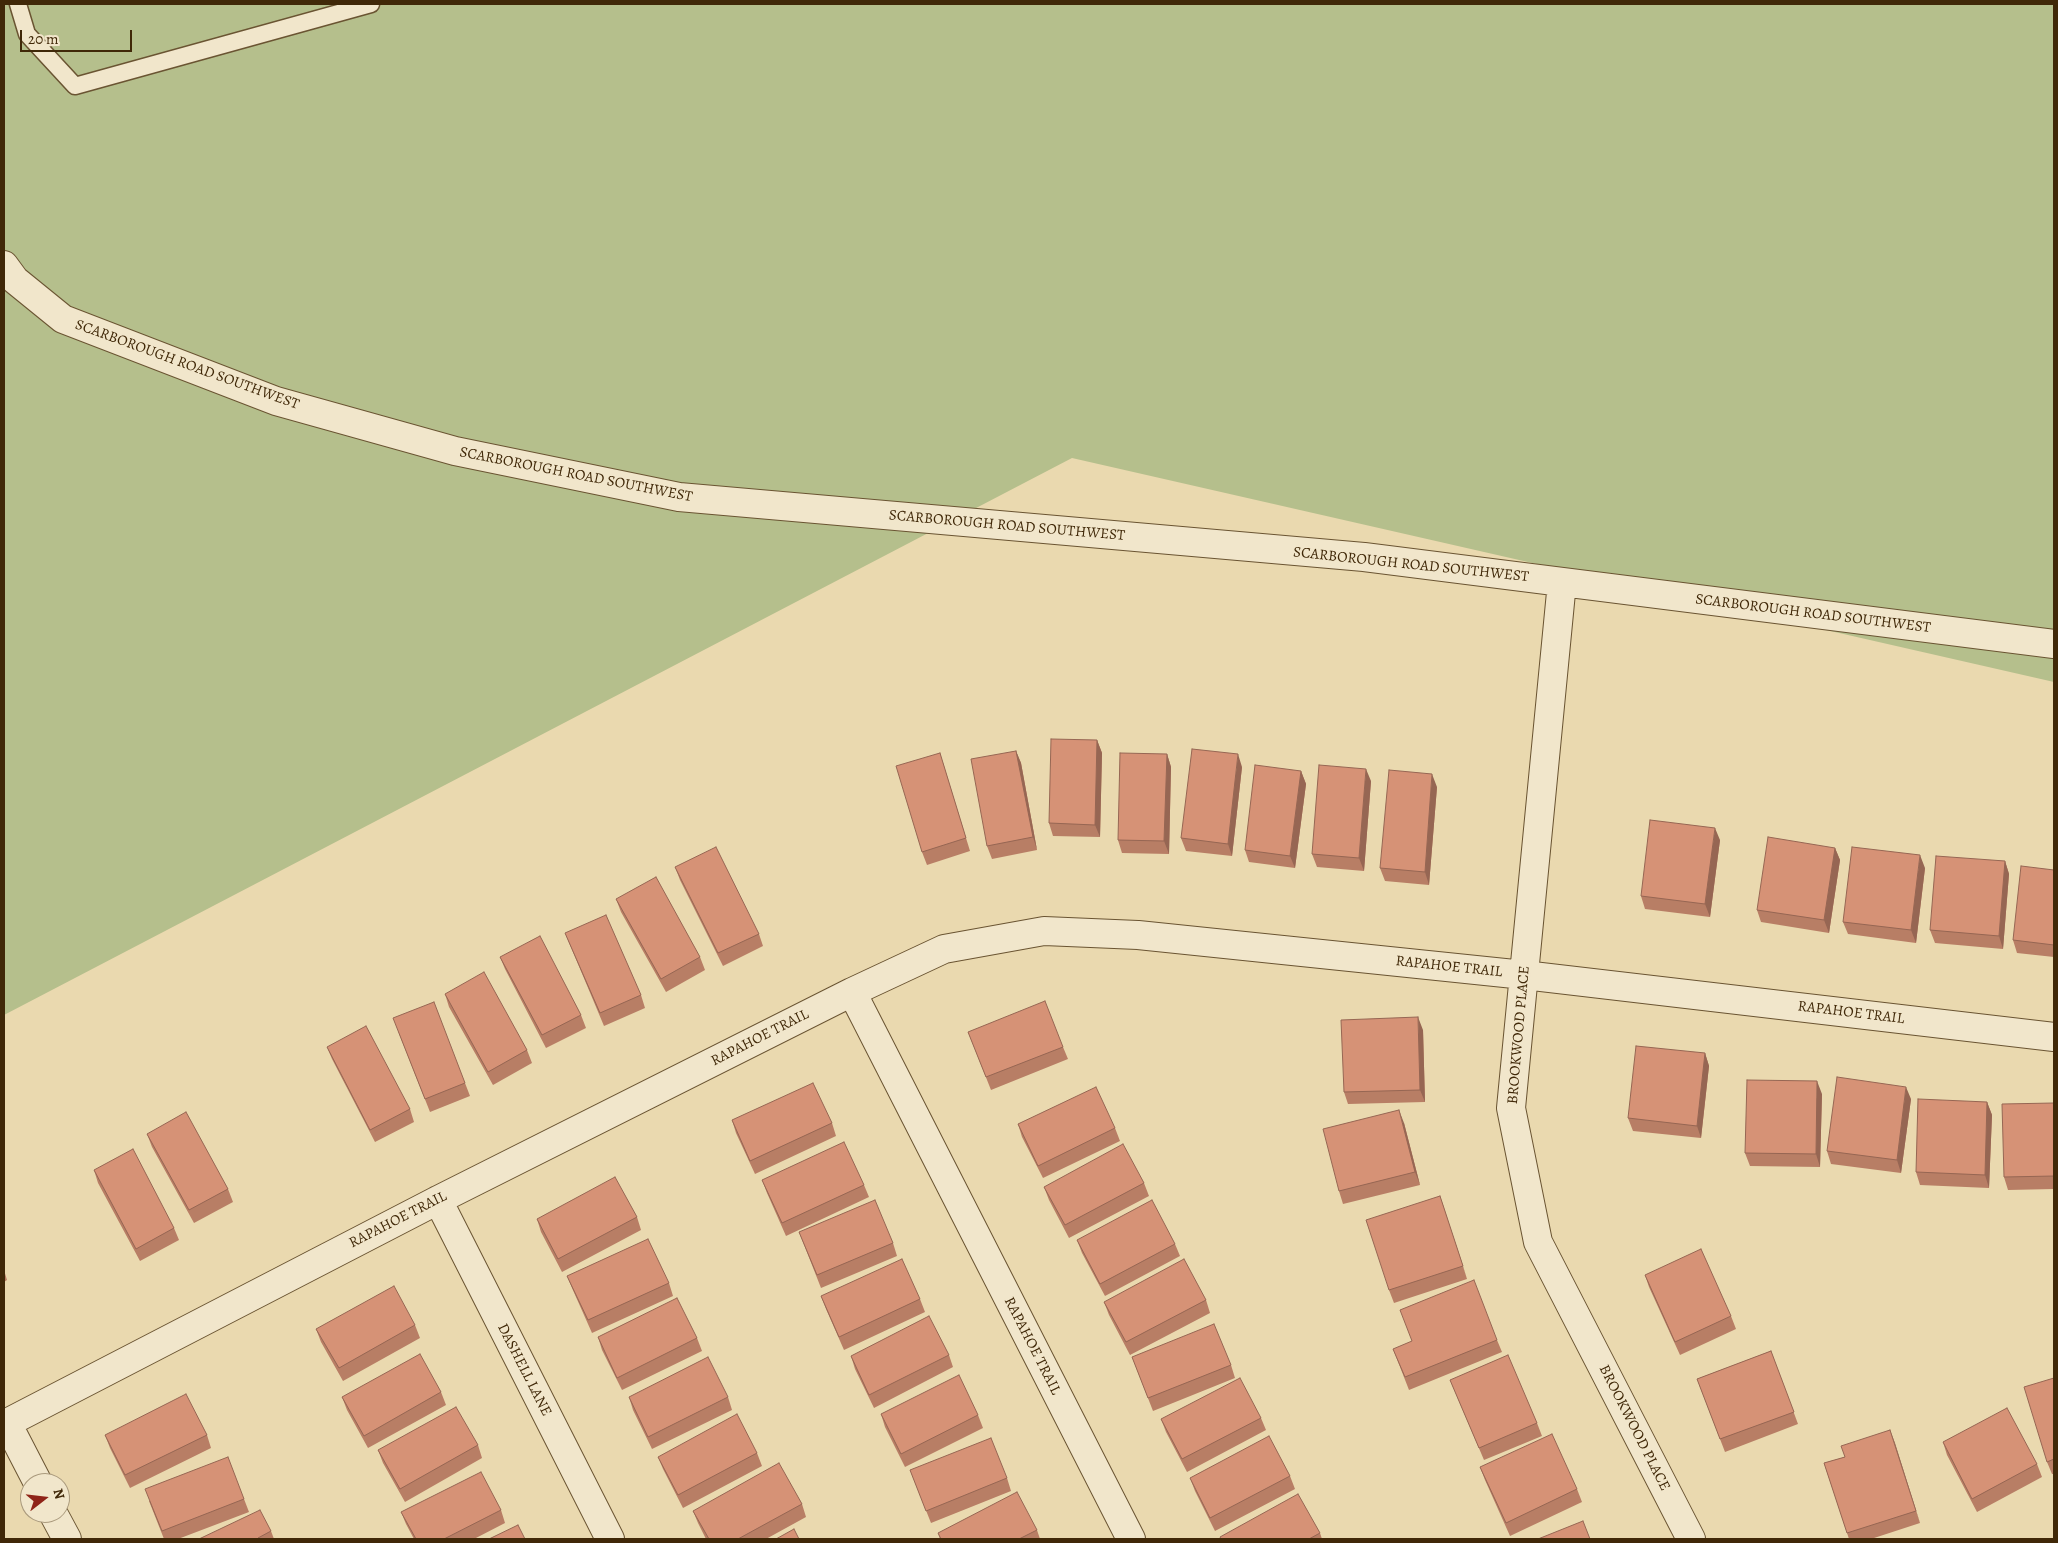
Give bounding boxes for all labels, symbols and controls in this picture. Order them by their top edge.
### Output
scale bar [22,20,135,52]
text: 20 m [28,29,59,49]
street label: SCARBOROUGH ROAD SOUTHWEST [73,316,301,414]
street label: SCARBOROUGH ROAD SOUTHWEST [458,444,694,506]
street label: SCARBOROUGH ROAD SOUTHWEST [888,507,1126,545]
street label: SCARBOROUGH ROAD SOUTHWEST [1292,544,1530,586]
street label: SCARBOROUGH ROAD SOUTHWEST [1694,591,1932,637]
street label: RAPAHOE TRAIL [1395,952,1503,982]
street label: BROOKWOOD PLACE [1504,965,1534,1105]
street label: RAPAHOE TRAIL [1797,998,1905,1028]
street label: RAPAHOE TRAIL [708,1006,812,1070]
street label: RAPAHOE TRAIL [346,1188,450,1252]
street label: RAPAHOE TRAIL [1000,1294,1064,1398]
street label: DASHELL LANE [493,1321,555,1419]
street label: BROOKWOOD PLACE [1594,1362,1674,1494]
north arrow [20,1473,70,1523]
text: N [48,1486,69,1502]

